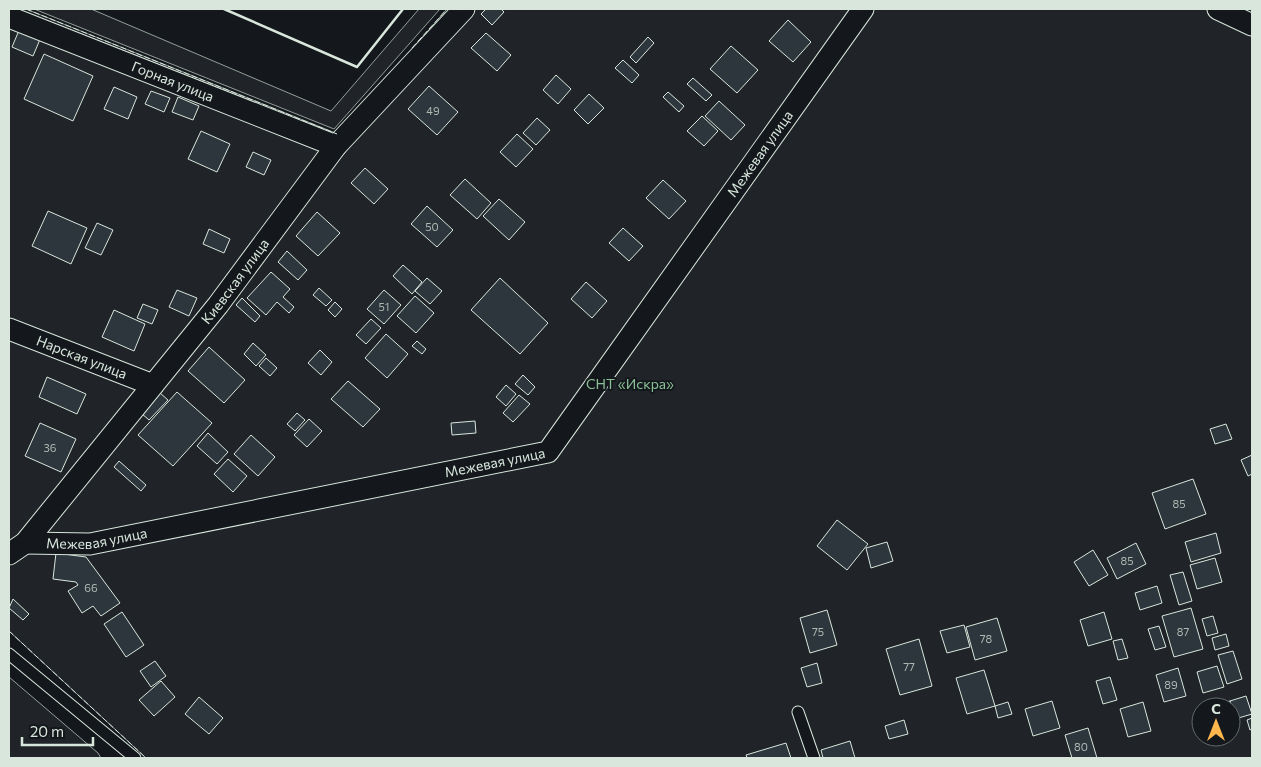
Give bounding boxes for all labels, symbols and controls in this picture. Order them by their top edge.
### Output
street label: Горная улица [129,57,217,105]
house number: 49 [426,104,440,117]
street label: Межевая улица [723,107,796,200]
house number: 50 [425,220,439,233]
street label: Киевская улица [197,235,272,327]
house number: 51 [378,300,390,313]
street label: Нарская улица [34,331,130,382]
park label: СНТ «Искра» [586,375,674,392]
house number: 36 [44,441,57,454]
street label: Межевая улица [443,444,546,481]
house number: 85 [1173,497,1186,510]
street label: Межевая улица [46,524,148,552]
house number: 85 [1121,554,1134,567]
house number: 66 [84,581,98,594]
house number: 75 [812,625,824,638]
house number: 87 [1177,625,1189,638]
house number: 78 [980,632,993,645]
house number: 77 [903,660,915,673]
house number: 89 [1164,678,1178,691]
north arrow [1191,697,1241,747]
text: С [1211,700,1221,717]
scale bar [22,714,94,746]
text: 20 m [30,722,64,740]
house number: 80 [1074,740,1088,753]

